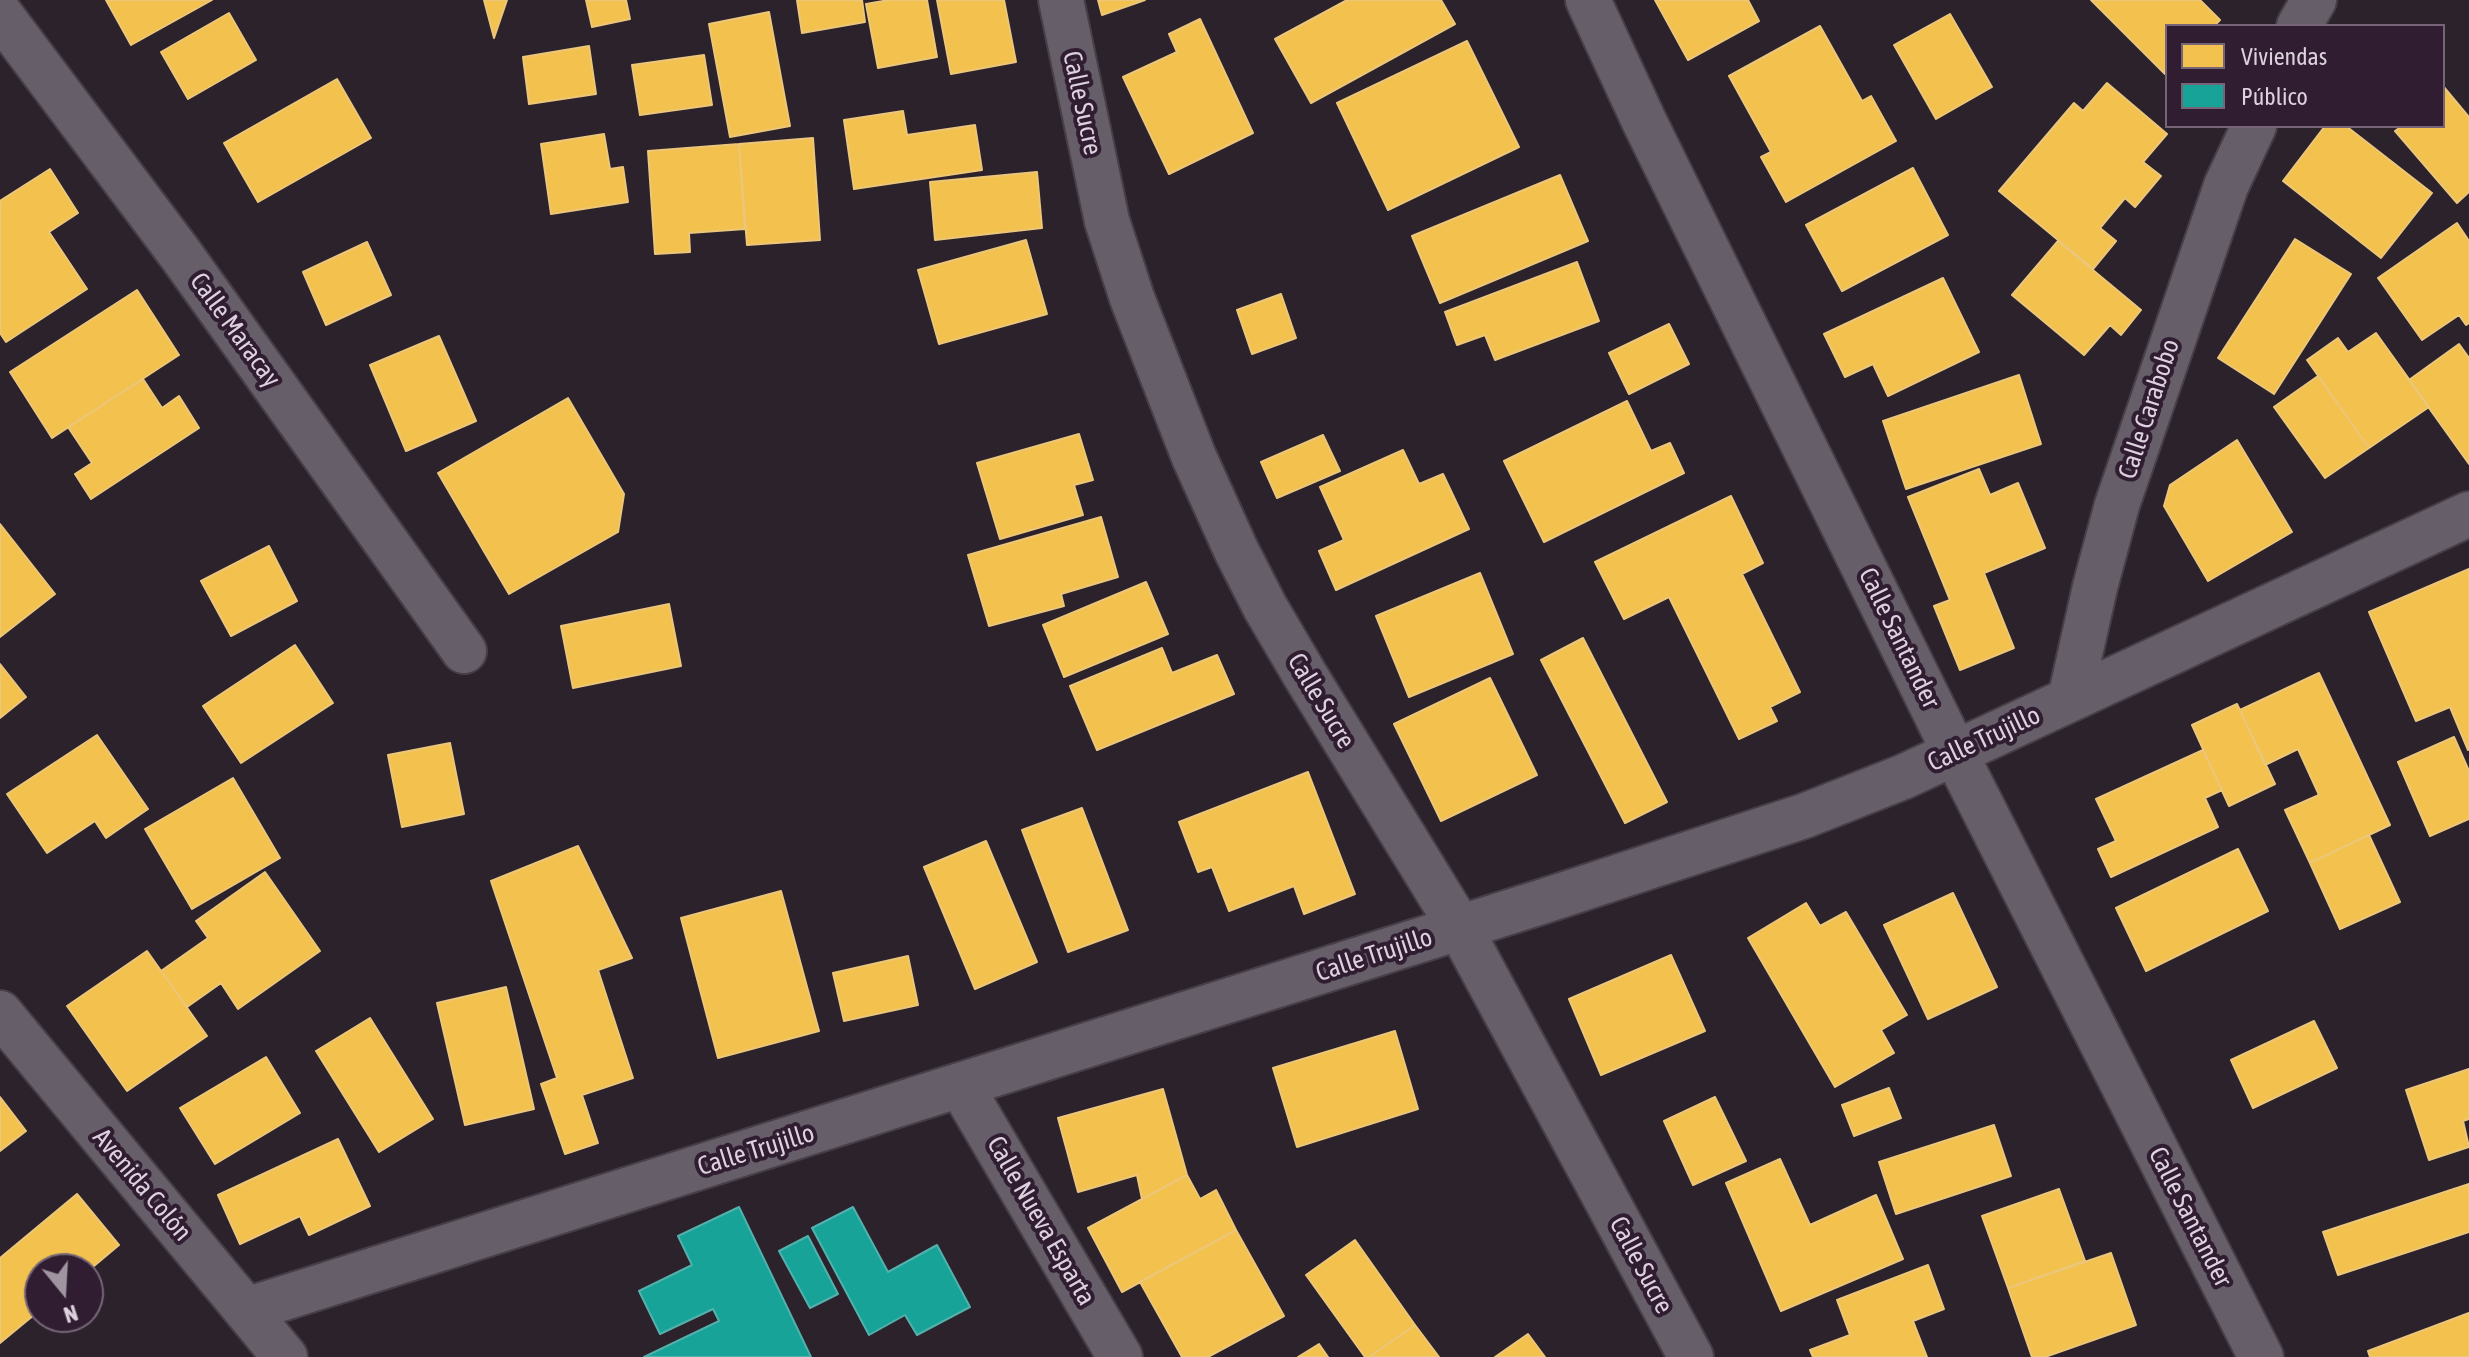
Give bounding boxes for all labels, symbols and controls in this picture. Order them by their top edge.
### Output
legend [2165,24,2445,128]
text: Viviendas [2241,43,2327,70]
street label: Calle Sucre [1056,48,1108,158]
text: Público [2241,83,2308,110]
street label: Calle Maracay [183,267,287,393]
street label: Calle Carabobo [2112,335,2186,483]
street label: Calle Santander [1852,563,1946,713]
street label: Calle Sucre [1281,648,1361,754]
street label: Calle Trujillo [1923,699,2045,779]
street label: Calle Trujillo [1312,922,1436,988]
street label: Calle Trujillo [694,1117,818,1183]
street label: Avenida Colón [86,1123,198,1247]
street label: Calle Nueva Esparta [980,1131,1102,1311]
street label: Calle Santander [2142,1142,2238,1292]
street label: Calle Sucre [1603,1211,1679,1319]
north arrow [24,1253,104,1333]
text: N [61,1300,81,1328]

